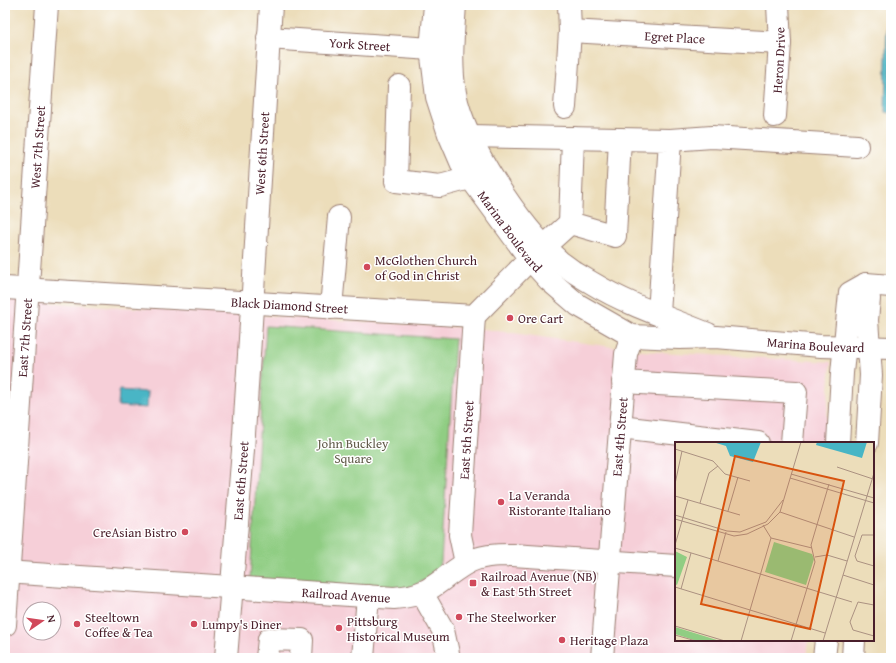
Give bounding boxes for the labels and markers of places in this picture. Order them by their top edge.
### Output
place label: McGlothen Church of God in Christ [375,251,478,285]
marker: McGlothen Church of God in Christ [362,262,372,272]
place label: Ore Cart [518,309,564,328]
marker: Ore Cart [505,313,515,323]
place label: La Veranda Ristorante Italiano [509,486,611,520]
marker: La Veranda Ristorante Italiano [496,497,506,507]
place label: CreAsian Bistro [93,523,177,542]
marker: CreAsian Bistro [180,527,190,537]
place label: Railroad Avenue (NB) & East 5th Street [481,567,597,601]
marker: Railroad Avenue (NB) & East 5th Street [468,578,478,588]
place label: Steeltown Coffee & Tea [85,608,154,642]
place label: The Steelworker [467,608,557,627]
place label: Pittsburg Historical Museum [347,612,450,646]
marker: The Steelworker [454,612,464,622]
place label: Lumpy's Diner [202,615,282,634]
marker: Steeltown Coffee & Tea [72,619,82,629]
marker: Lumpy's Diner [189,619,199,629]
marker: Pittsburg Historical Museum [334,623,344,633]
place label: Heritage Plaza [570,631,649,650]
marker: Heritage Plaza [557,635,567,645]

